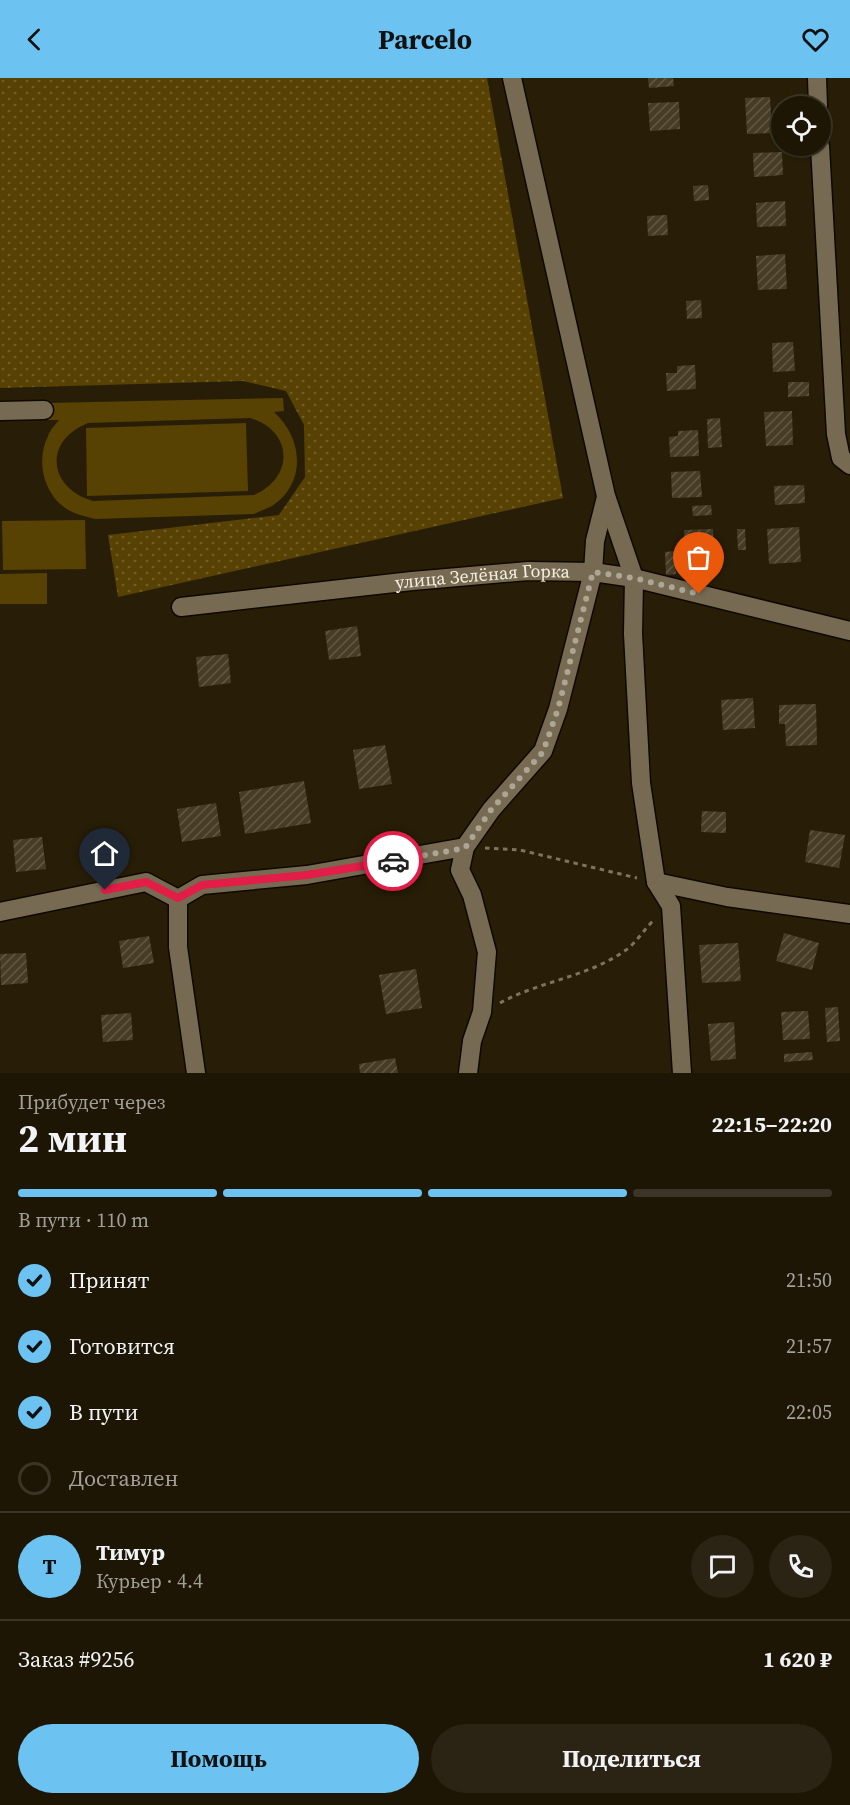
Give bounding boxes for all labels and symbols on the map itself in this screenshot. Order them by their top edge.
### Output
pin [673,532,724,594]
street label: улица Зелёная Горка [394,558,571,595]
pin [79,828,130,890]
courier [363,831,423,891]

